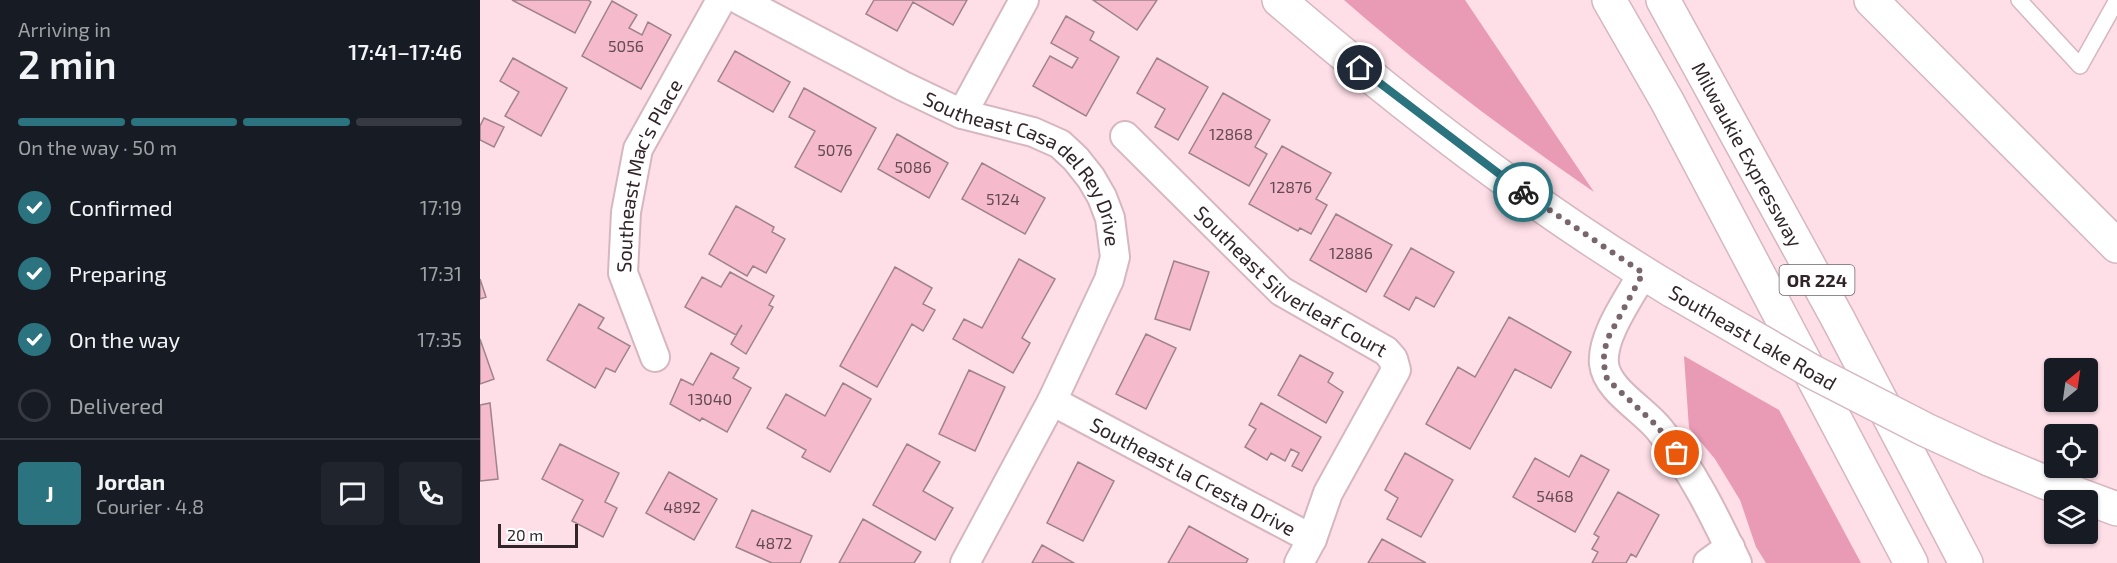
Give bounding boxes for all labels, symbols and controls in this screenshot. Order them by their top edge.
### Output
text: Arriving in [18,17,111,41]
house number: 5056 [608,36,644,55]
text: 17:41–17:46 [348,38,462,64]
text: 2 min [18,40,117,87]
pin [1334,42,1385,93]
icon: home [1343,51,1376,84]
street label: Milwaukie Expressway [1687,58,1808,251]
street label: Southeast Mac's Place [611,74,687,273]
street label: Southeast Casa del Rey Drive [920,86,1125,248]
house number: 12868 [1209,124,1253,143]
text: On the way · 50 m [18,135,177,159]
house number: 5076 [817,140,853,159]
house number: 5086 [894,157,932,176]
courier [1493,162,1553,222]
icon: bike [1507,176,1540,209]
house number: 12876 [1270,177,1312,196]
house number: 5124 [986,189,1020,208]
icon: check [18,191,51,224]
text: Confirmed [69,194,173,220]
text: 17:19 [420,195,462,219]
street label: Southeast Silverleaf Court [1190,200,1392,362]
house number: 12886 [1329,243,1373,262]
icon: check [18,257,51,290]
text: Preparing [69,260,167,286]
text: 17:31 [420,261,462,285]
road number: OR 224 [1780,265,1854,295]
street label: Southeast Lake Road [1665,279,1841,395]
icon: check [18,323,51,356]
text: On the way [69,326,180,352]
text: 17:35 [417,327,462,351]
north arrow [2044,358,2098,412]
map controls [2044,358,2098,544]
house number: 13040 [688,389,732,408]
text: Delivered [69,392,164,418]
street label: Southeast la Cresta Drive [1086,412,1300,540]
button: locate [2044,424,2098,478]
pin [1651,427,1702,478]
icon: bag [1660,436,1693,469]
button: chat [321,462,384,525]
button: phone [399,462,462,525]
text: Jordan [96,468,165,494]
text: J [45,480,54,506]
house number: 5468 [1536,486,1574,505]
button: layers [2044,490,2098,544]
text: Courier · 4.8 [96,494,204,518]
house number: 4892 [663,497,701,516]
scale bar [498,521,578,548]
text: 20 m [507,525,543,544]
house number: 4872 [756,533,792,552]

